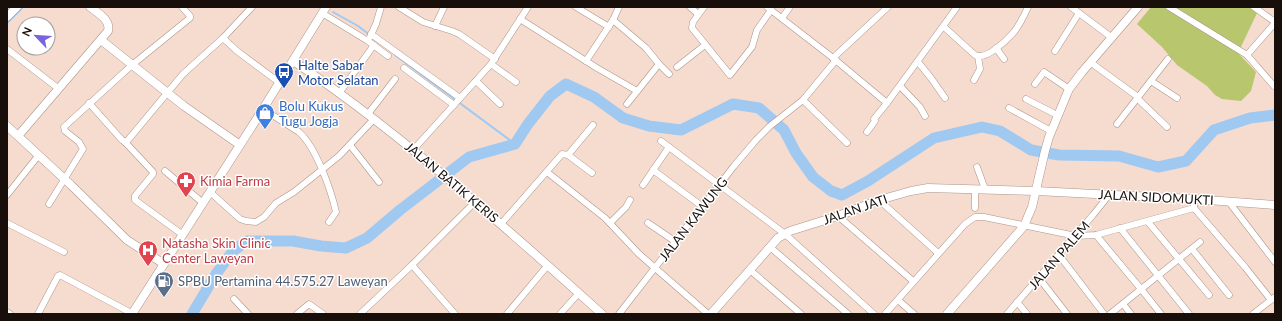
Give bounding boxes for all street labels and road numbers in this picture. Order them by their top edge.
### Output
street label: JALAN BATIK KERIS [402,138,502,226]
street label: JALAN KAWUNG [655,174,731,264]
street label: JALAN SIDOMUKTI [1098,186,1214,208]
street label: JALAN JATI [821,191,889,227]
street label: JALAN PALEM [1025,218,1093,292]

